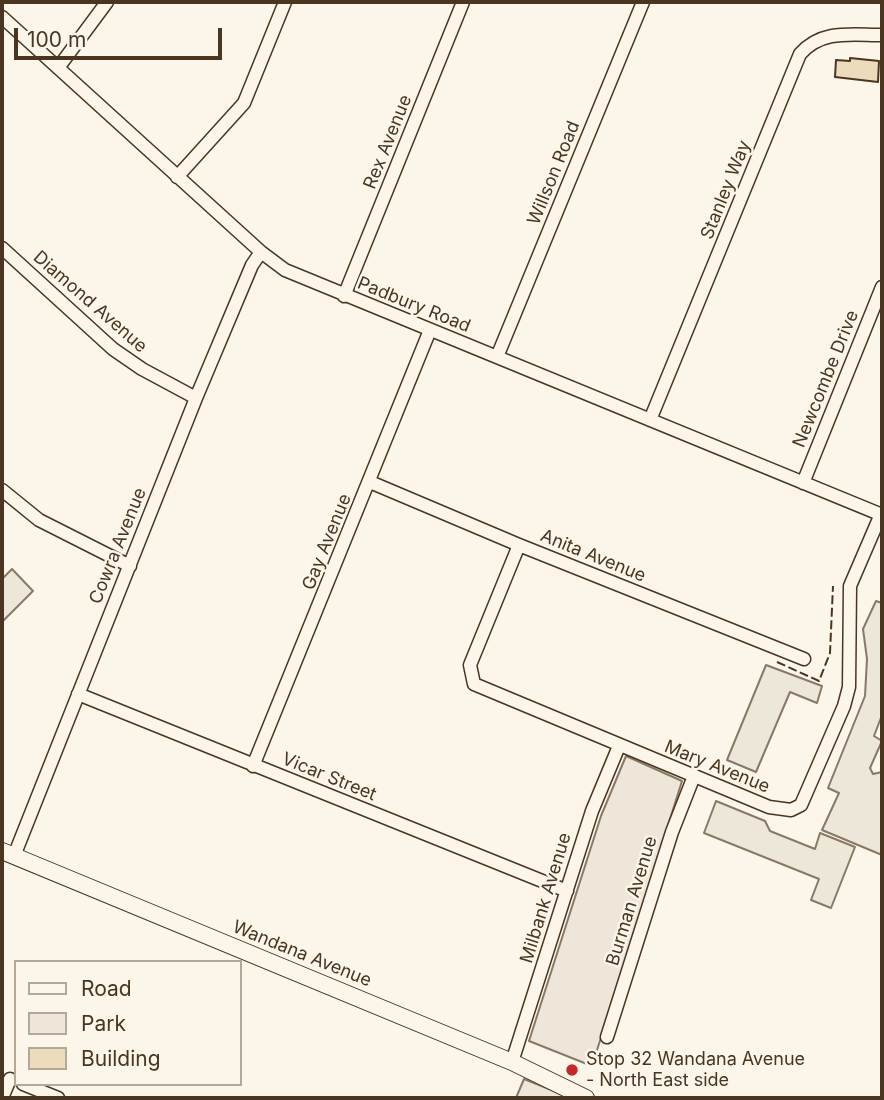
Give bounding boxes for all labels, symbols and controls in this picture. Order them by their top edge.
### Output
scale bar [18,14,226,58]
text: 100 m [27,27,86,52]
street label: Rex Avenue [359,92,417,192]
street label: Willson Road [523,118,585,228]
street label: Stanley Way [696,137,756,243]
street label: Diamond Avenue [29,247,151,357]
street label: Padbury Road [354,273,474,337]
street label: Newcombe Drive [789,307,863,451]
street label: Cowra Avenue [85,485,151,607]
street label: Gay Avenue [298,491,356,593]
street label: Anita Avenue [537,525,649,587]
street label: Mary Avenue [661,736,773,798]
street label: Vicar Street [279,748,379,806]
street label: Milbank Avenue [516,830,576,966]
street label: Burman Avenue [602,834,662,968]
street label: Wandana Avenue [229,916,375,992]
legend [14,960,242,1086]
text: Road [81,976,132,1001]
text: Park [81,1011,126,1036]
text: Building [81,1046,161,1071]
place label: Stop 32 Wandana Avenue - North East side [586,1049,805,1092]
marker: Stop 32 Wandana Avenue - North East side [564,1062,580,1078]

